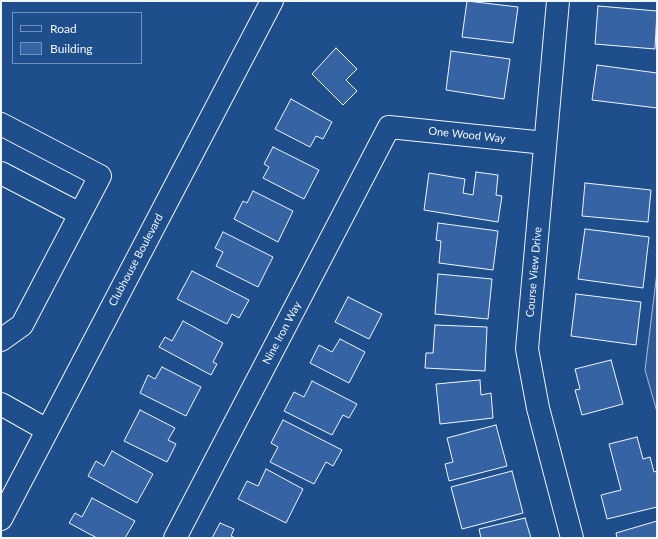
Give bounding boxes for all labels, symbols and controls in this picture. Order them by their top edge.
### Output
legend [12,12,142,64]
text: Road [50,21,77,36]
text: Building [50,41,93,56]
street label: One Wood Way [428,124,506,146]
street label: Clubhouse Boulevard [106,212,166,308]
street label: Course View Drive [523,226,545,318]
street label: Nine Iron Way [260,299,304,367]

